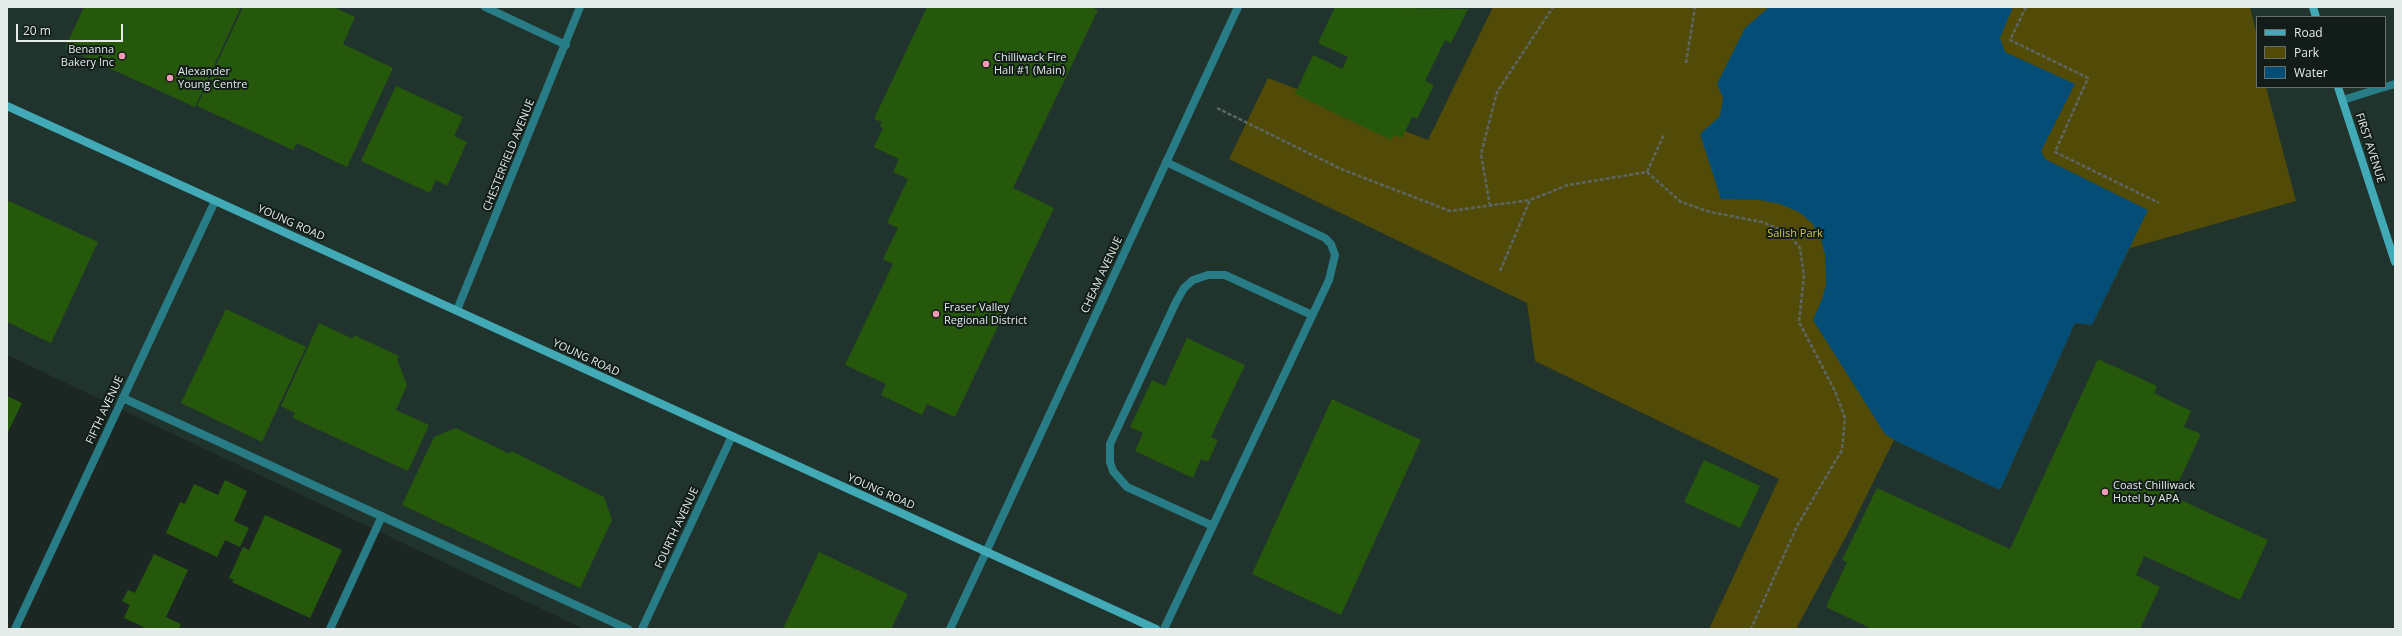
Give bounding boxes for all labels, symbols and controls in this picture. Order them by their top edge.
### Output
scale bar [18,16,125,42]
legend [2256,16,2386,88]
text: 20 m [23,22,51,39]
text: Road [2294,24,2323,41]
place label: Benanna Bakery Inc [61,43,114,69]
text: Park [2294,44,2319,61]
marker: Benanna Bakery Inc [117,51,127,61]
place label: Chilliwack Fire Hall #1 (Main) [994,51,1066,77]
marker: Chilliwack Fire Hall #1 (Main) [981,59,991,69]
text: Water [2294,64,2328,81]
place label: Alexander Young Centre [178,65,248,91]
marker: Alexander Young Centre [165,73,175,83]
street label: CHESTERFIELD AVENUE [480,97,538,213]
street label: FIRST AVENUE [2353,111,2387,185]
street label: YOUNG ROAD [255,202,327,244]
park label: Salish Park [1767,227,1823,241]
street label: CHEAM AVENUE [1079,235,1125,315]
place label: Fraser Valley Regional District [944,301,1027,327]
marker: Fraser Valley Regional District [931,309,941,319]
street label: YOUNG ROAD [551,337,621,379]
street label: FIFTH AVENUE [83,374,127,446]
street label: YOUNG ROAD [845,471,917,513]
place label: Coast Chilliwack Hotel by APA [2113,479,2195,505]
street label: FOURTH AVENUE [652,485,702,571]
marker: Coast Chilliwack Hotel by APA [2100,487,2110,497]

